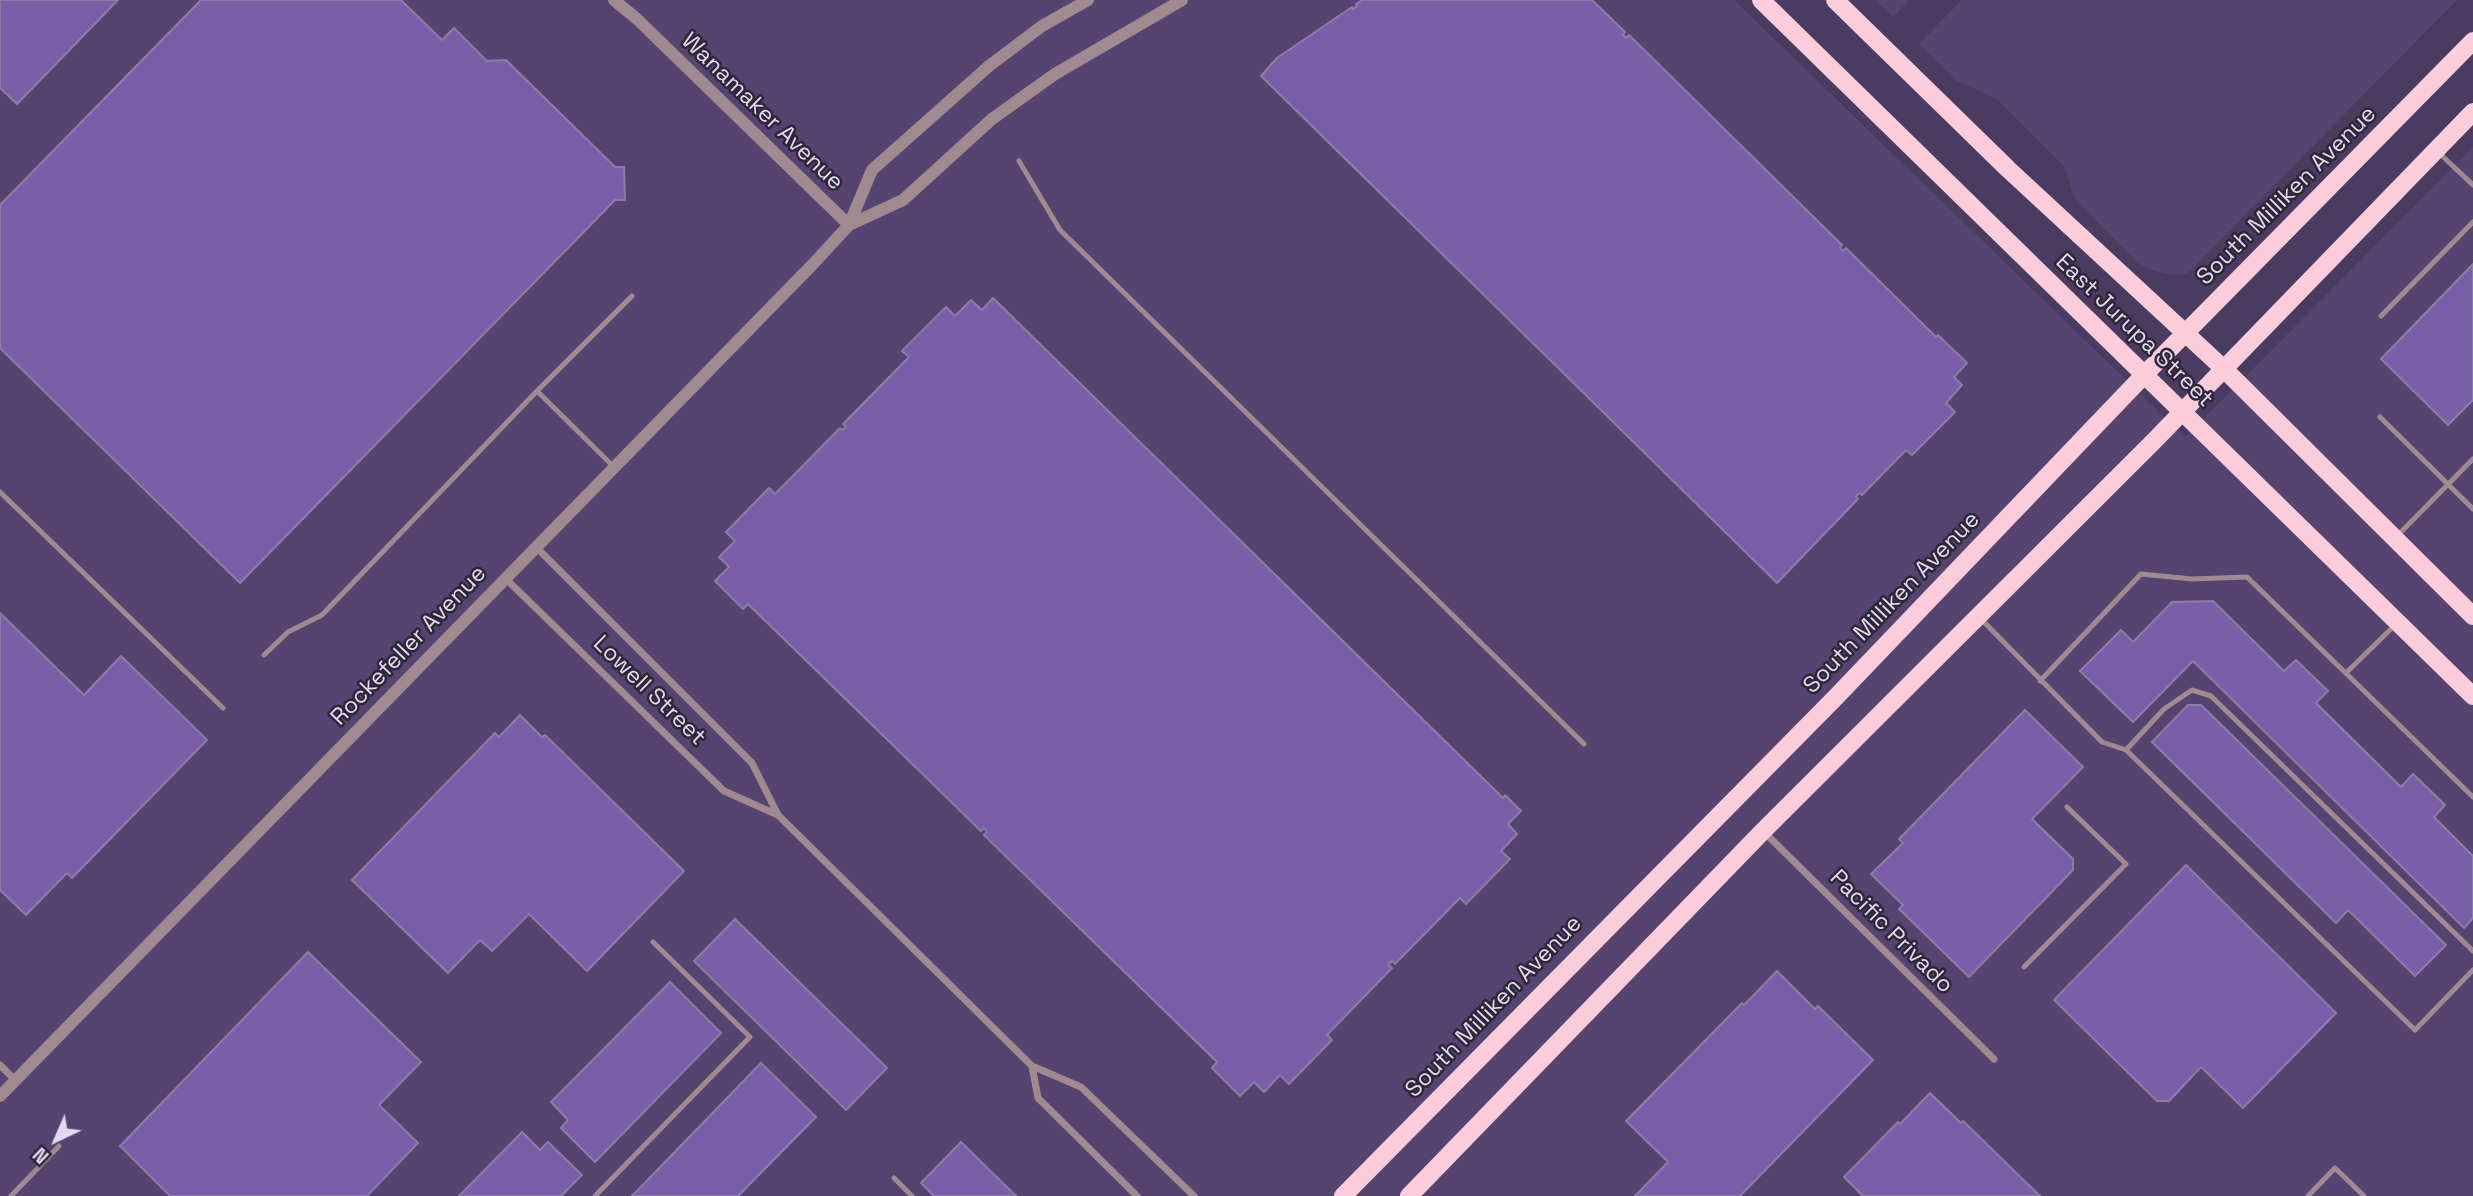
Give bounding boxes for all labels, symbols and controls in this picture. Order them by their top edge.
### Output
street label: Wanamaker Avenue [675,28,849,196]
street label: South Milliken Avenue [2192,101,2382,291]
street label: East Jurupa Street [2049,249,2219,413]
street label: South Milliken Avenue [1798,506,1986,700]
street label: Rockefeller Avenue [326,560,492,732]
street label: Lowell Street [587,630,711,752]
street label: Pacific Privado [1824,865,1958,999]
street label: South Milliken Avenue [1400,910,1588,1104]
north arrow [21,1105,91,1175]
text: N [28,1142,54,1169]

